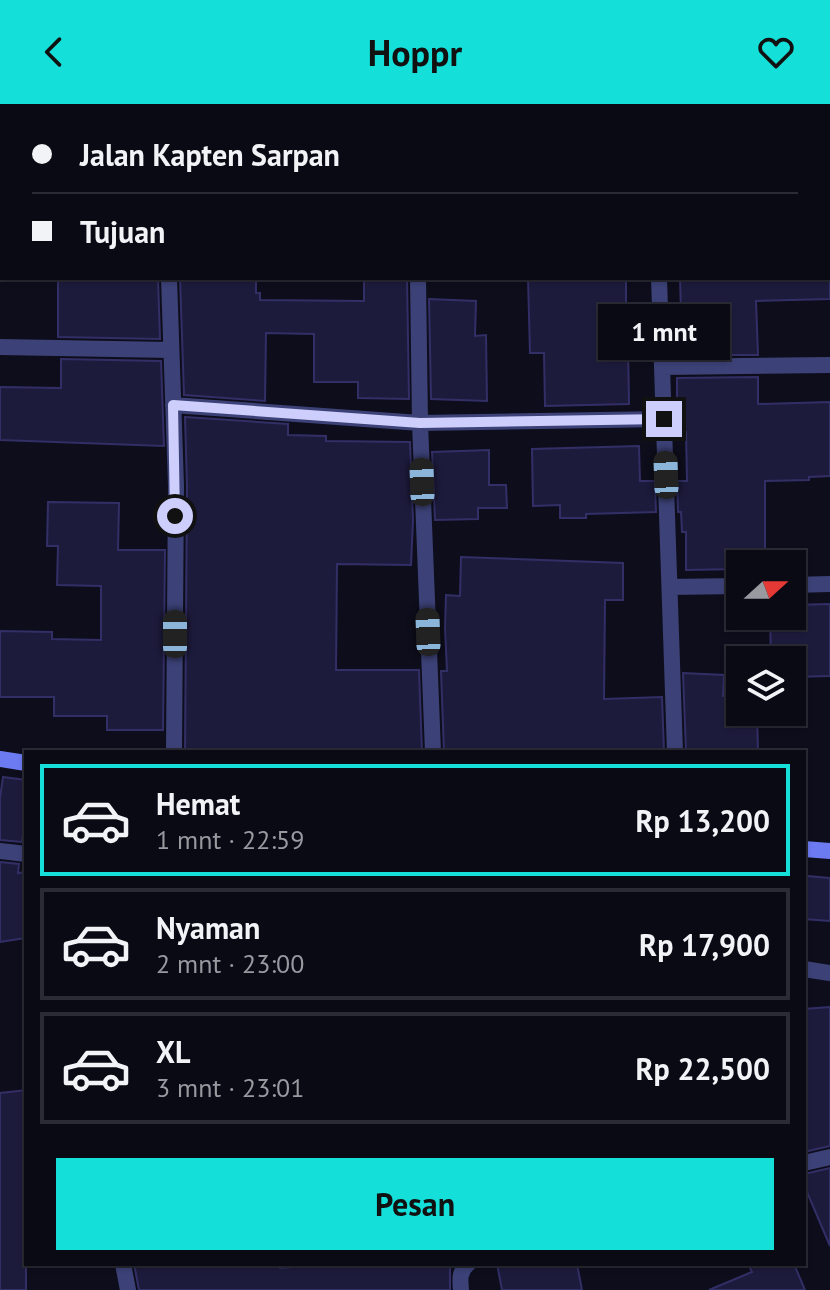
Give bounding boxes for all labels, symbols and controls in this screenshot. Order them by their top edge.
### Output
text: Hoppr [368,29,462,76]
icon: back [32,30,76,74]
icon: heart [754,30,798,74]
text: Jalan Kapten Sarpan [80,135,340,174]
text: Tujuan [80,212,165,251]
callout: 1 mnt [598,303,730,359]
text: 1 mnt [631,315,697,348]
route end [646,401,682,437]
car [653,451,679,499]
car [409,458,435,506]
route start [157,498,193,534]
north arrow [726,550,806,630]
map controls [726,550,806,726]
car [415,608,441,656]
car [163,610,187,658]
button: layers [726,646,806,726]
icon: car [60,784,132,856]
text: Hemat [156,784,240,823]
text: Rp 13,200 [636,801,770,840]
text: 1 mnt · 22:59 [156,823,304,856]
icon: car [60,908,132,980]
text: Nyaman [156,908,260,947]
text: Rp 17,900 [639,925,770,964]
text: 2 mnt · 23:00 [156,947,304,980]
icon: car [60,1032,132,1104]
text: XL [156,1032,190,1071]
text: Rp 22,500 [636,1049,770,1088]
text: 3 mnt · 23:01 [156,1071,304,1104]
button: Pesan [56,1158,774,1250]

